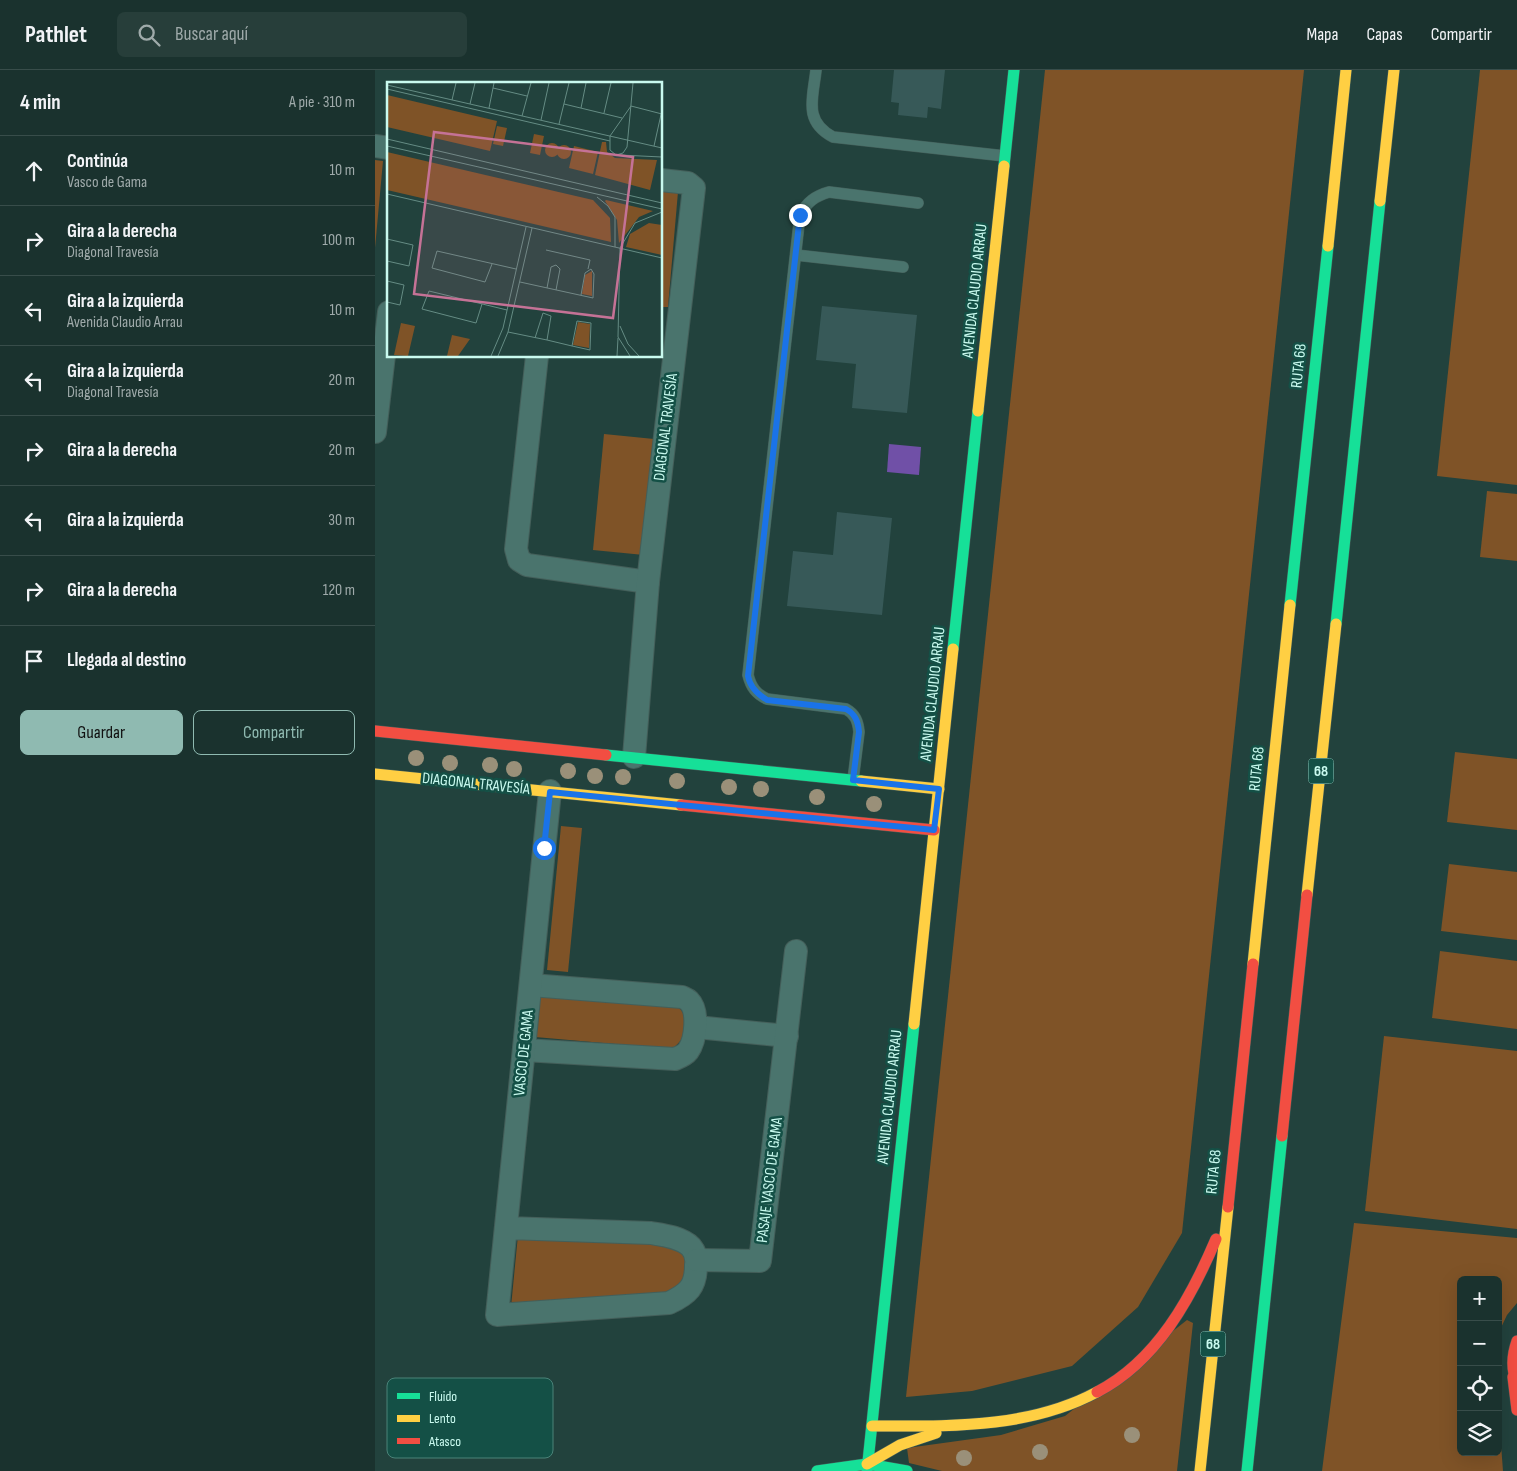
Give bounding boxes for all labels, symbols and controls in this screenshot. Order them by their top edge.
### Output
search box [117,12,467,57]
text: Pathlet [25,20,87,49]
icon: search [135,21,163,49]
text: Buscar aquí [175,23,248,46]
text: Mapa [1306,24,1338,45]
text: Capas [1366,24,1403,45]
text: Compartir [1431,24,1492,45]
inset map [387,82,663,358]
text: 4 min [20,90,61,115]
text: A pie · 310 m [289,93,355,112]
text: Continúa [67,150,128,173]
icon: ahead [20,157,48,185]
text: 10 m [329,161,355,180]
text: Vasco de Gama [67,173,147,192]
route end [789,204,812,227]
text: Gira a la derecha [67,220,177,243]
street label: AVENIDA CLAUDIO ARRAU [958,223,991,360]
icon: right [20,227,48,255]
text: 100 m [322,231,355,250]
text: Diagonal Travesía [67,243,159,262]
text: Gira a la izquierda [67,290,184,313]
icon: left [20,297,48,325]
text: 10 m [329,301,355,320]
text: Avenida Claudio Arrau [67,313,183,332]
street label: RUTA 68 [1287,343,1311,389]
text: Gira a la izquierda [67,360,184,383]
icon: left [20,367,48,395]
text: 20 m [328,371,355,390]
street label: DIAGONAL TRAVESÍA [650,372,682,482]
text: Diagonal Travesía [67,383,159,402]
icon: right [20,437,48,465]
text: Gira a la derecha [67,439,177,462]
text: 20 m [328,441,355,460]
icon: left [20,507,48,535]
text: Gira a la izquierda [67,509,184,532]
text: 30 m [328,511,355,530]
icon: right [20,577,48,605]
text: Gira a la derecha [67,579,177,602]
text: 120 m [323,581,355,600]
street label: AVENIDA CLAUDIO ARRAU [916,626,949,763]
icon: arrive [20,647,48,675]
text: Llegada al destino [67,649,186,672]
button: Guardar [20,710,183,755]
button: Compartir [193,710,355,755]
street label: RUTA 68 [1245,746,1269,792]
road number: 68 [1309,758,1333,784]
street label: DIAGONAL TRAVESÍA [421,769,531,799]
route start [533,837,556,860]
street label: VASCO DE GAMA [510,1009,538,1097]
street label: AVENIDA CLAUDIO ARRAU [873,1029,906,1166]
street label: PASAJE VASCO DE GAMA [753,1116,787,1244]
street label: RUTA 68 [1202,1149,1226,1195]
map controls [1457,1276,1502,1456]
button: + [1457,1276,1502,1321]
button: − [1457,1321,1502,1366]
road number: 68 [1201,1332,1225,1356]
button: locate [1457,1366,1502,1411]
legend [387,1378,553,1458]
text: Fluido [429,1388,457,1405]
text: Lento [429,1410,456,1427]
button: layers [1457,1411,1502,1456]
text: Atasco [428,1433,461,1450]

